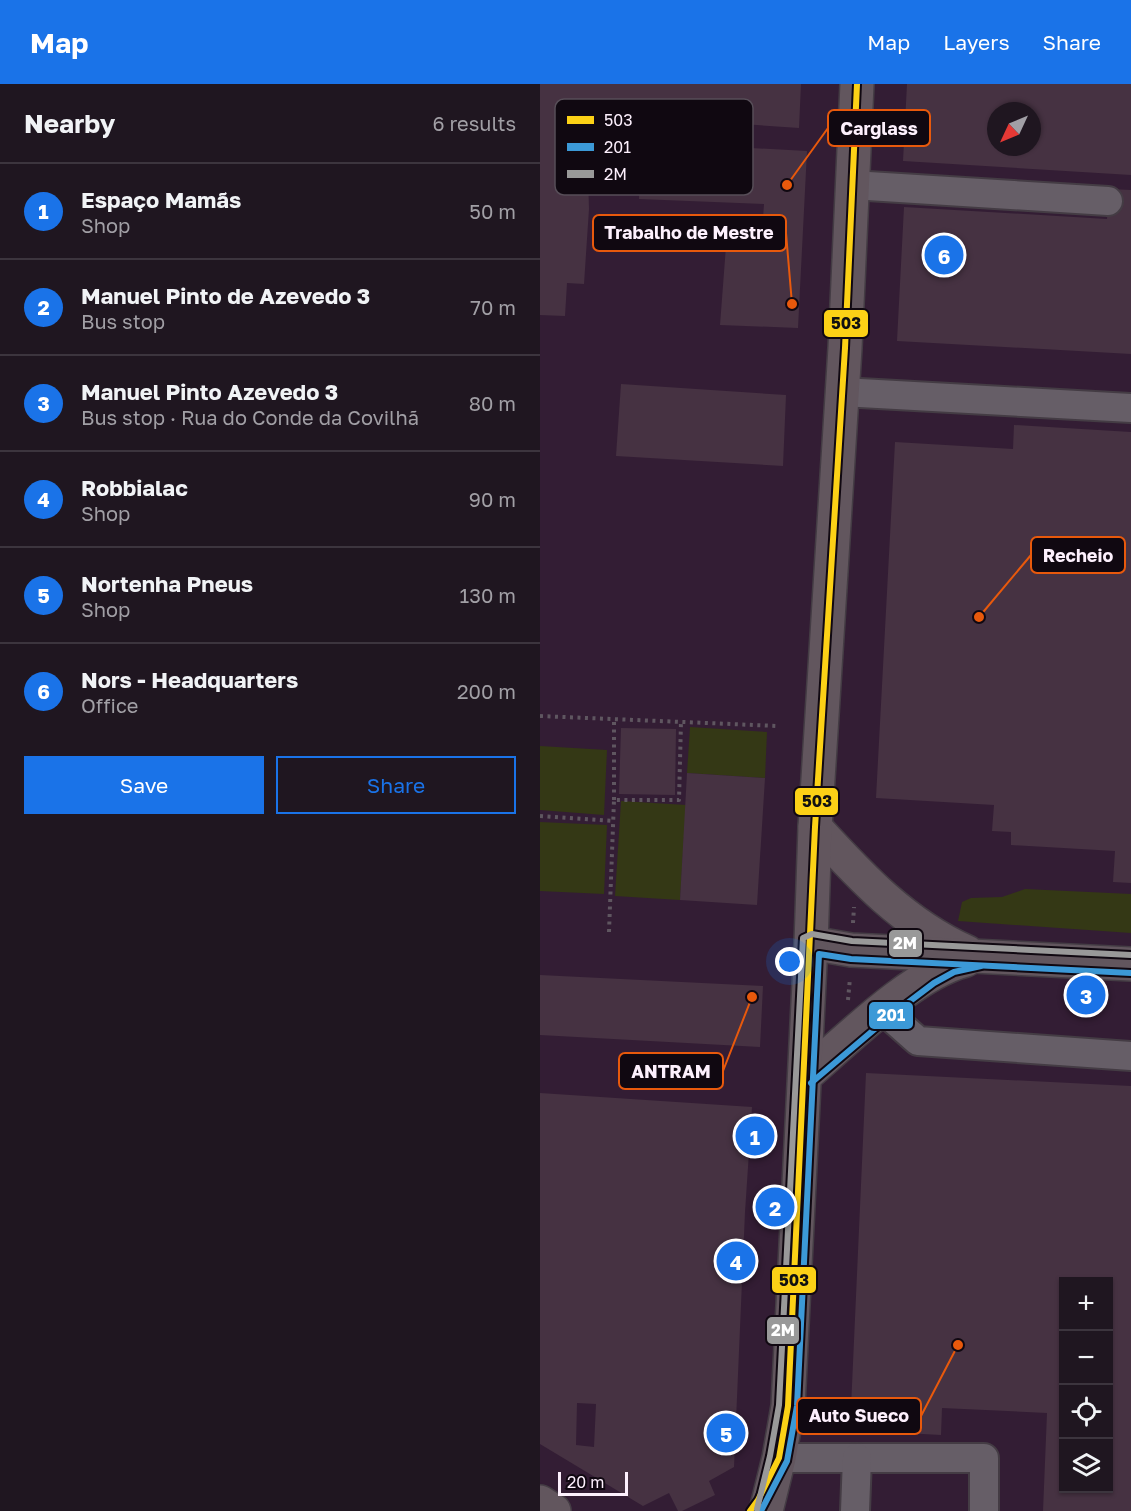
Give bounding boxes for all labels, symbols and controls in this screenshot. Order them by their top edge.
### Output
text: Map [30,26,88,59]
text: Map [867,29,910,55]
text: Layers [943,29,1010,55]
text: Share [1043,29,1101,55]
legend [555,99,753,195]
north arrow [987,102,1041,156]
text: Nearby [24,108,115,139]
text: 503 [604,110,633,130]
callout: Carglass [828,110,930,146]
text: 6 results [432,111,516,135]
text: Carglass [840,117,918,139]
text: 201 [604,137,631,157]
text: 2M [604,164,627,184]
text: Espaço Mamãs [81,186,241,213]
text: 1 [38,199,49,223]
text: 50 m [469,199,516,223]
text: Shop [81,213,130,237]
callout: Trabalho de Mestre [593,215,786,251]
text: Trabalho de Mestre [604,221,774,243]
pin: 6 [924,232,964,278]
text: Manuel Pinto de Azevedo 3 [81,282,370,309]
text: 2 [37,295,50,319]
text: 70 m [470,295,516,319]
text: Bus stop [81,309,165,333]
line badge: 503 [823,309,869,338]
text: 503 [831,313,861,333]
text: Manuel Pinto Azevedo 3 [81,378,338,405]
text: 3 [37,391,50,415]
text: 80 m [469,391,516,415]
text: Bus stop · Rua do Conde da Covilhã [81,405,419,429]
text: Robbialac [81,474,188,501]
text: 4 [37,487,50,511]
text: 90 m [469,487,516,511]
text: Shop [81,501,130,525]
callout: Recheio [1031,537,1125,573]
text: Recheio [1043,544,1113,566]
text: Nortenha Pneus [81,570,253,597]
text: 5 [37,583,50,607]
text: 130 m [460,583,516,607]
text: Shop [81,597,130,621]
text: Nors - Headquarters [81,666,298,693]
text: 6 [37,679,50,703]
text: 200 m [457,679,516,703]
text: Office [81,693,138,717]
button: Save [24,756,264,814]
button: Share [276,756,516,814]
line badge: 503 [794,787,839,816]
text: 503 [802,791,832,811]
line badge: 2M [888,929,923,958]
text: 2M [893,933,917,953]
your location [775,947,804,976]
pin: 3 [1066,972,1106,1018]
line badge: 201 [868,1001,914,1030]
text: 201 [877,1005,905,1025]
callout: ANTRAM [619,1053,723,1089]
text: ANTRAM [631,1060,711,1082]
pin: 1 [736,1114,774,1158]
pin: 2 [756,1184,794,1230]
pin: 4 [716,1238,756,1284]
line badge: 503 [771,1266,817,1294]
text: 503 [779,1270,809,1290]
map controls [1059,1277,1113,1493]
button: + [1059,1277,1113,1331]
line badge: 2M [766,1316,800,1345]
text: 2M [771,1320,795,1340]
button: − [1059,1331,1113,1385]
button: locate [1059,1385,1113,1439]
callout: Auto Sueco [797,1398,921,1434]
text: Auto Sueco [809,1404,909,1426]
pin: 5 [706,1410,746,1456]
button: layers [1059,1439,1113,1493]
scale bar [558,1469,628,1496]
text: 20 m [567,1472,604,1492]

